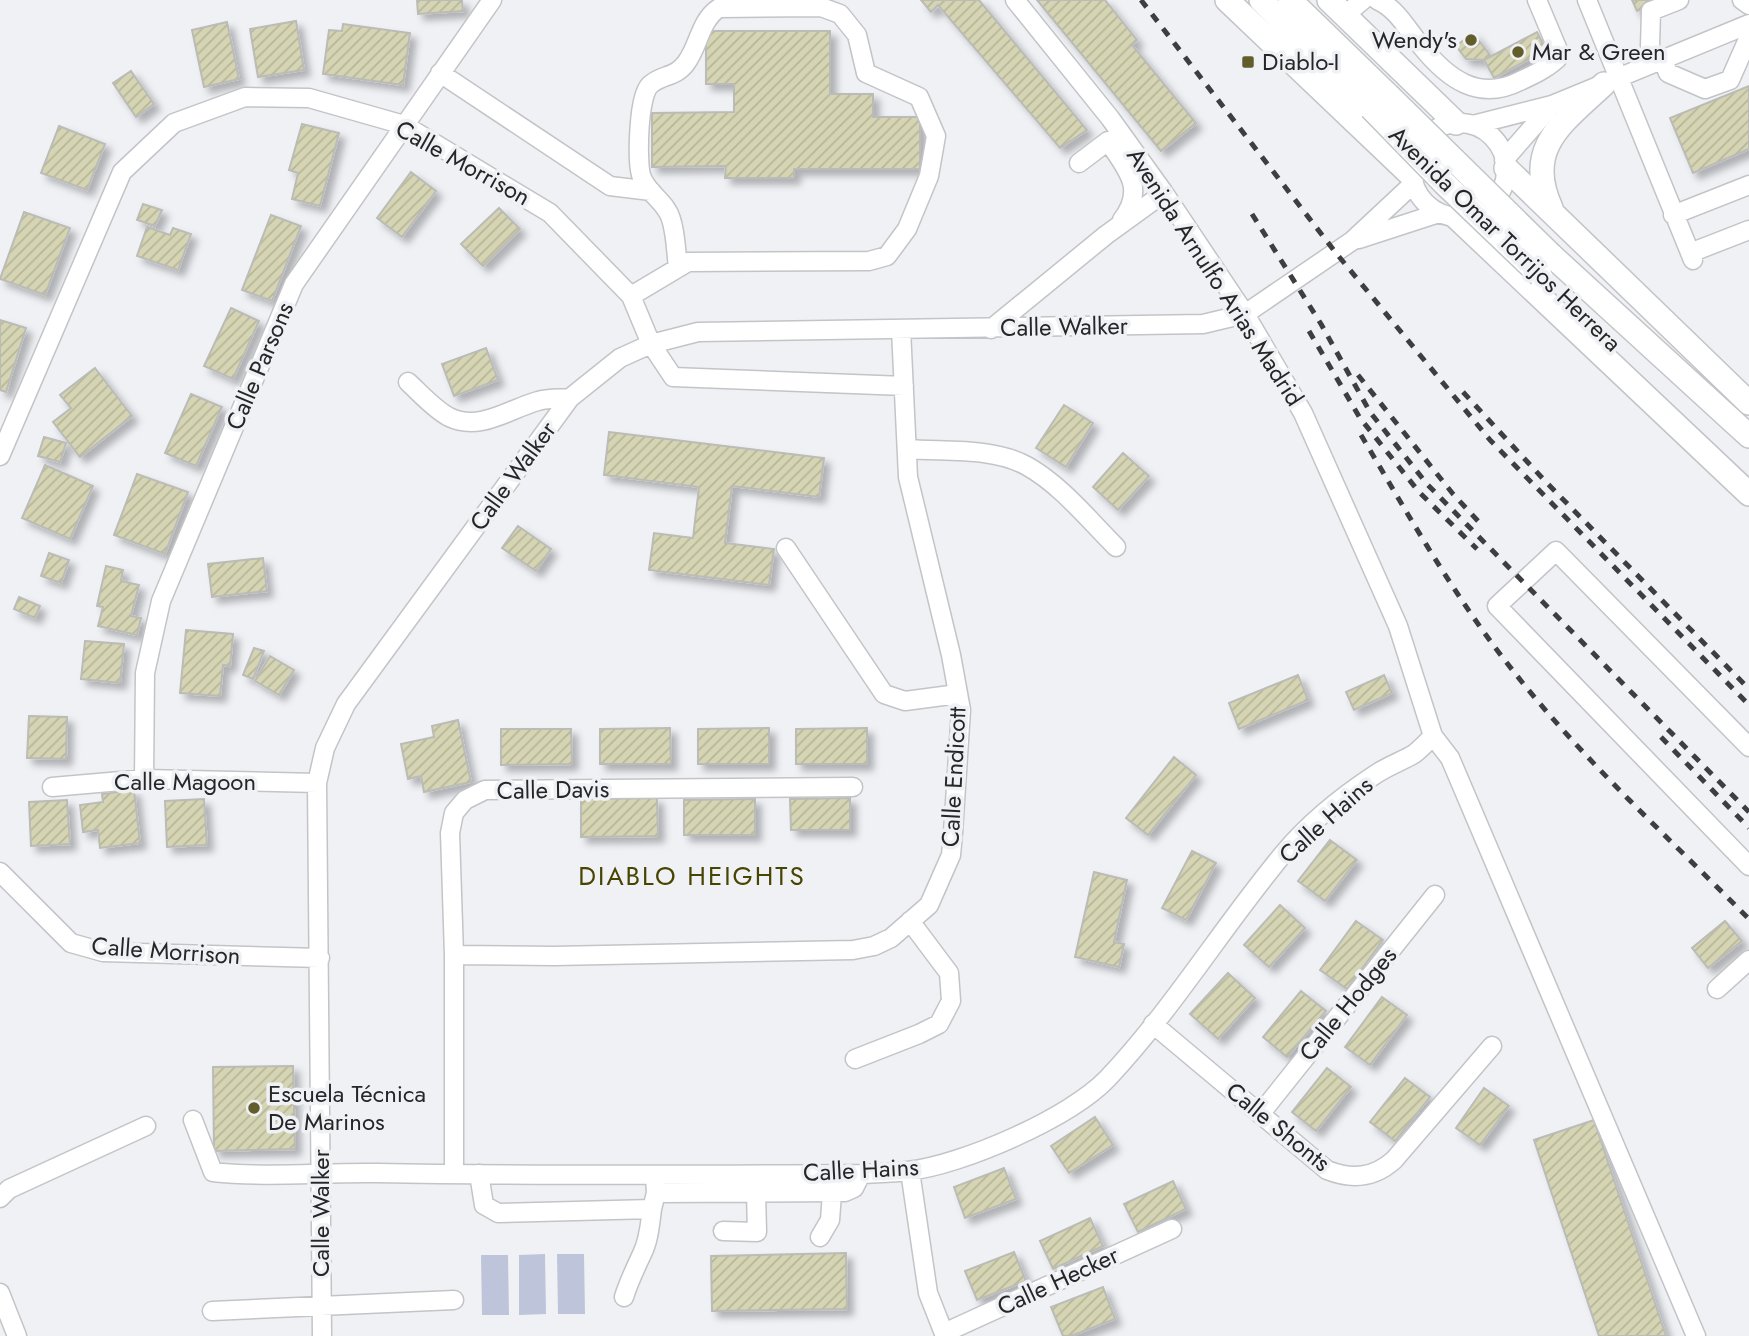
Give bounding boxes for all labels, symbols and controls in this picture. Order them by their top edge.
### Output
place label: Wendy's [1372,22,1457,57]
marker: Wendy's [1463,32,1479,48]
place label: Mar & Green [1532,34,1666,69]
place label: Diablo-I [1262,44,1339,79]
marker: Mar & Green [1510,44,1526,60]
marker: Diablo-I [1240,54,1256,70]
street label: Calle Morrison [390,111,537,214]
street label: Avenida Omar Torrijos Herrera [1381,118,1630,359]
street label: Avenida Arnulfo Arias Madrid [1119,141,1312,413]
street label: Calle Parsons [217,296,302,435]
street label: Calle Walker [1000,308,1129,345]
street label: Calle Walker [461,413,565,538]
street label: Calle Endicott [932,706,975,848]
street label: Calle Magoon [114,764,256,799]
street label: Calle Hains [1271,768,1380,871]
street label: Calle Davis [496,771,610,808]
district label: DIABLO HEIGHTS [578,857,806,895]
street label: Calle Morrison [90,928,242,973]
street label: Calle Hodges [1291,939,1405,1068]
street label: Calle Shonts [1219,1074,1338,1180]
place label: Escuela Técnica De Marinos [268,1076,426,1139]
marker: Escuela Técnica De Marinos [246,1100,262,1116]
street label: Calle Walker [303,1148,338,1277]
street label: Calle Hains [802,1149,920,1190]
street label: Calle Hecker [991,1237,1125,1324]

